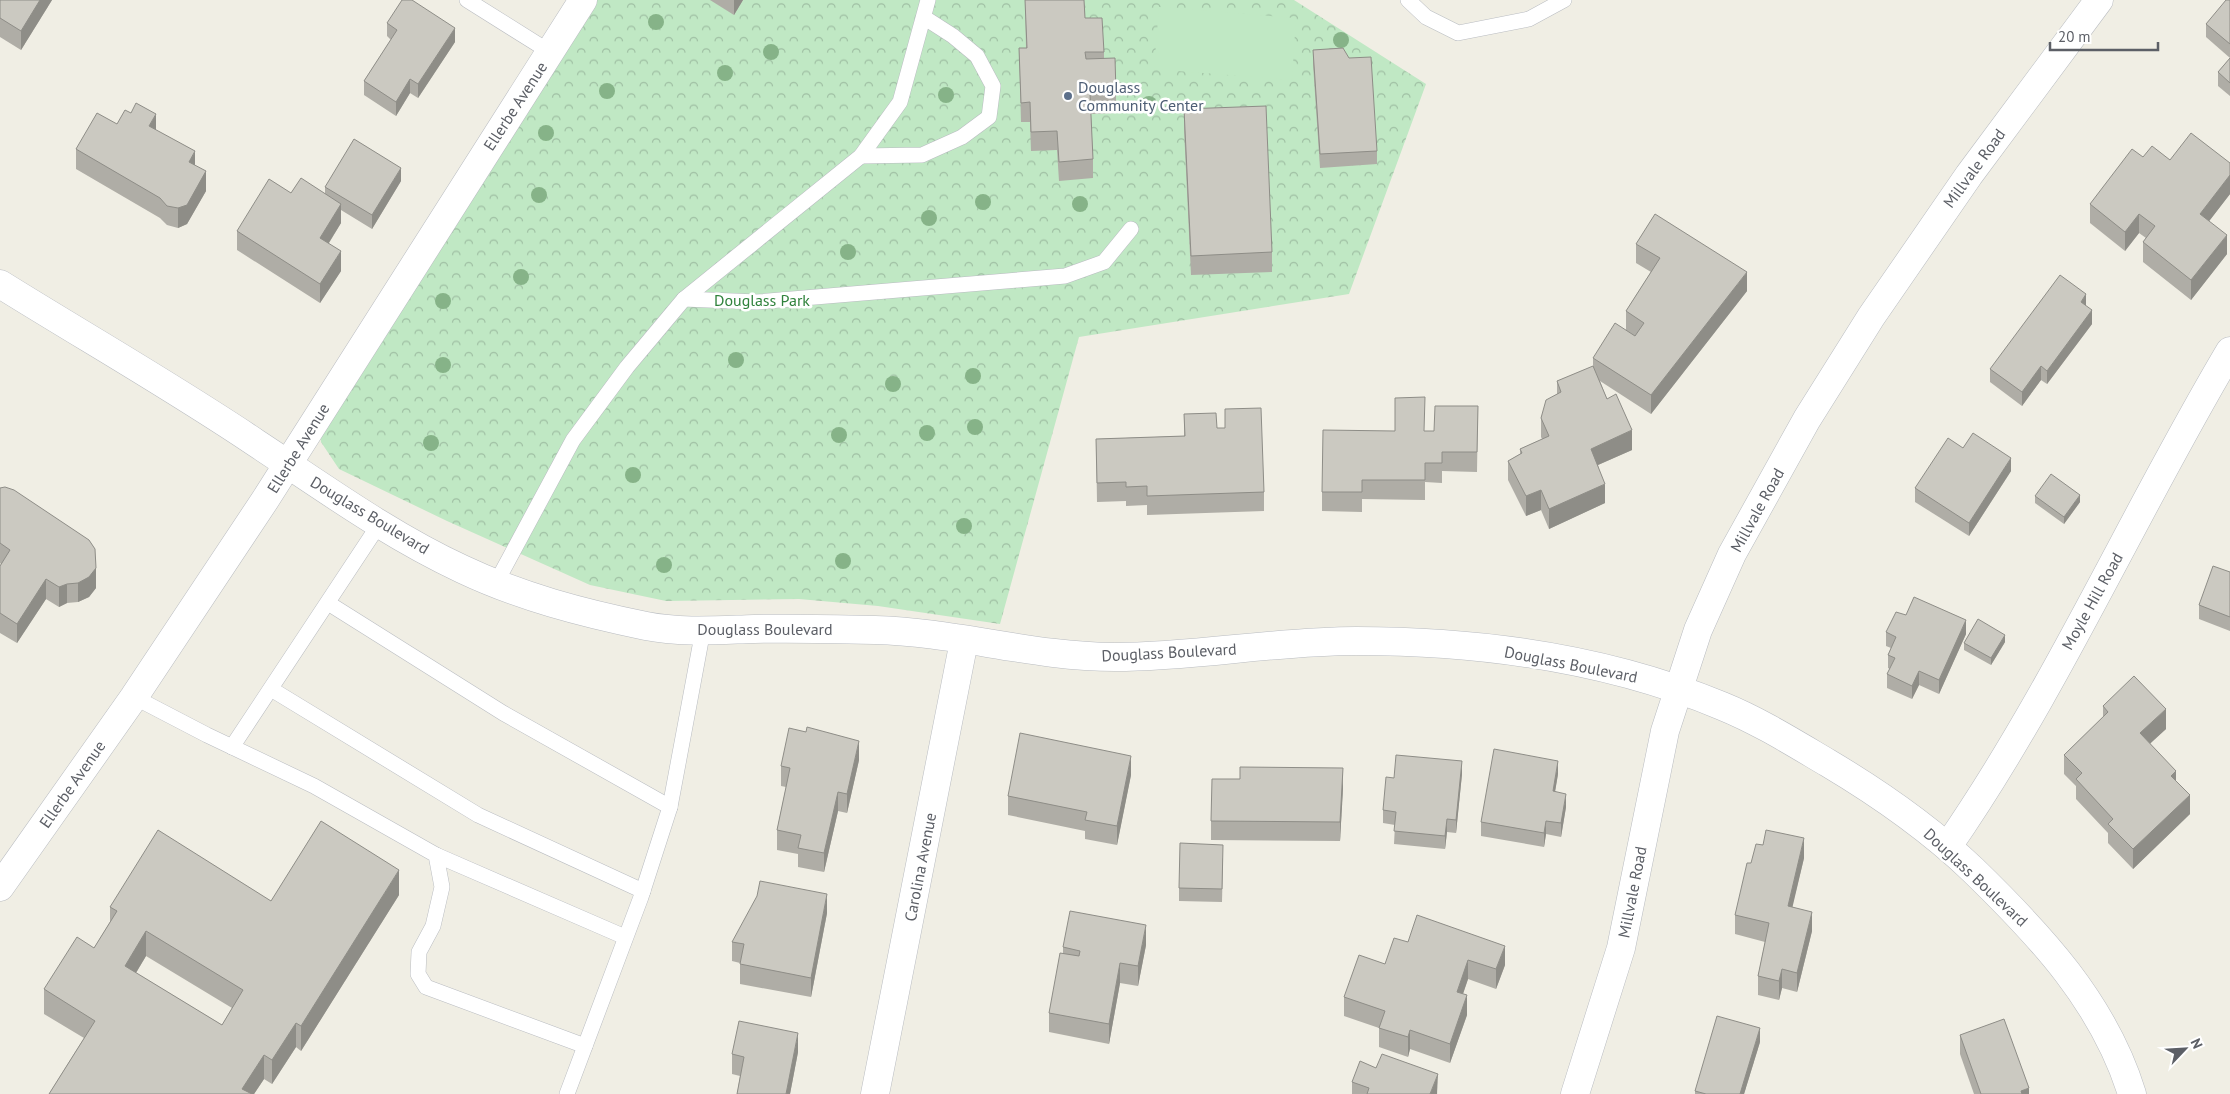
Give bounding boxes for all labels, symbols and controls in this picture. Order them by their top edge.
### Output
scale bar [2050,20,2158,52]
text: 20 m [2058,27,2091,46]
street label: Ellerbe Avenue [479,58,551,154]
place label: Douglass Community Center [1078,77,1204,115]
marker: Douglass Community Center [1062,90,1074,102]
street label: Millvale Road [1939,125,2009,211]
park label: Douglass Park [714,290,810,310]
street label: Ellerbe Avenue [262,399,334,497]
street label: Millvale Road [1726,465,1788,555]
street label: Douglass Boulevard [307,472,433,558]
street label: Moyle Hill Road [2057,549,2127,653]
street label: Douglass Boulevard [697,619,833,639]
street label: Douglass Boulevard [1101,638,1237,666]
street label: Douglass Boulevard [1503,641,1639,687]
street label: Ellerbe Avenue [35,736,109,832]
street label: Carolina Avenue [900,811,940,923]
street label: Douglass Boulevard [1920,824,2032,930]
street label: Millvale Road [1613,844,1651,940]
north arrow [2160,1024,2210,1074]
text: N [2187,1036,2207,1051]

